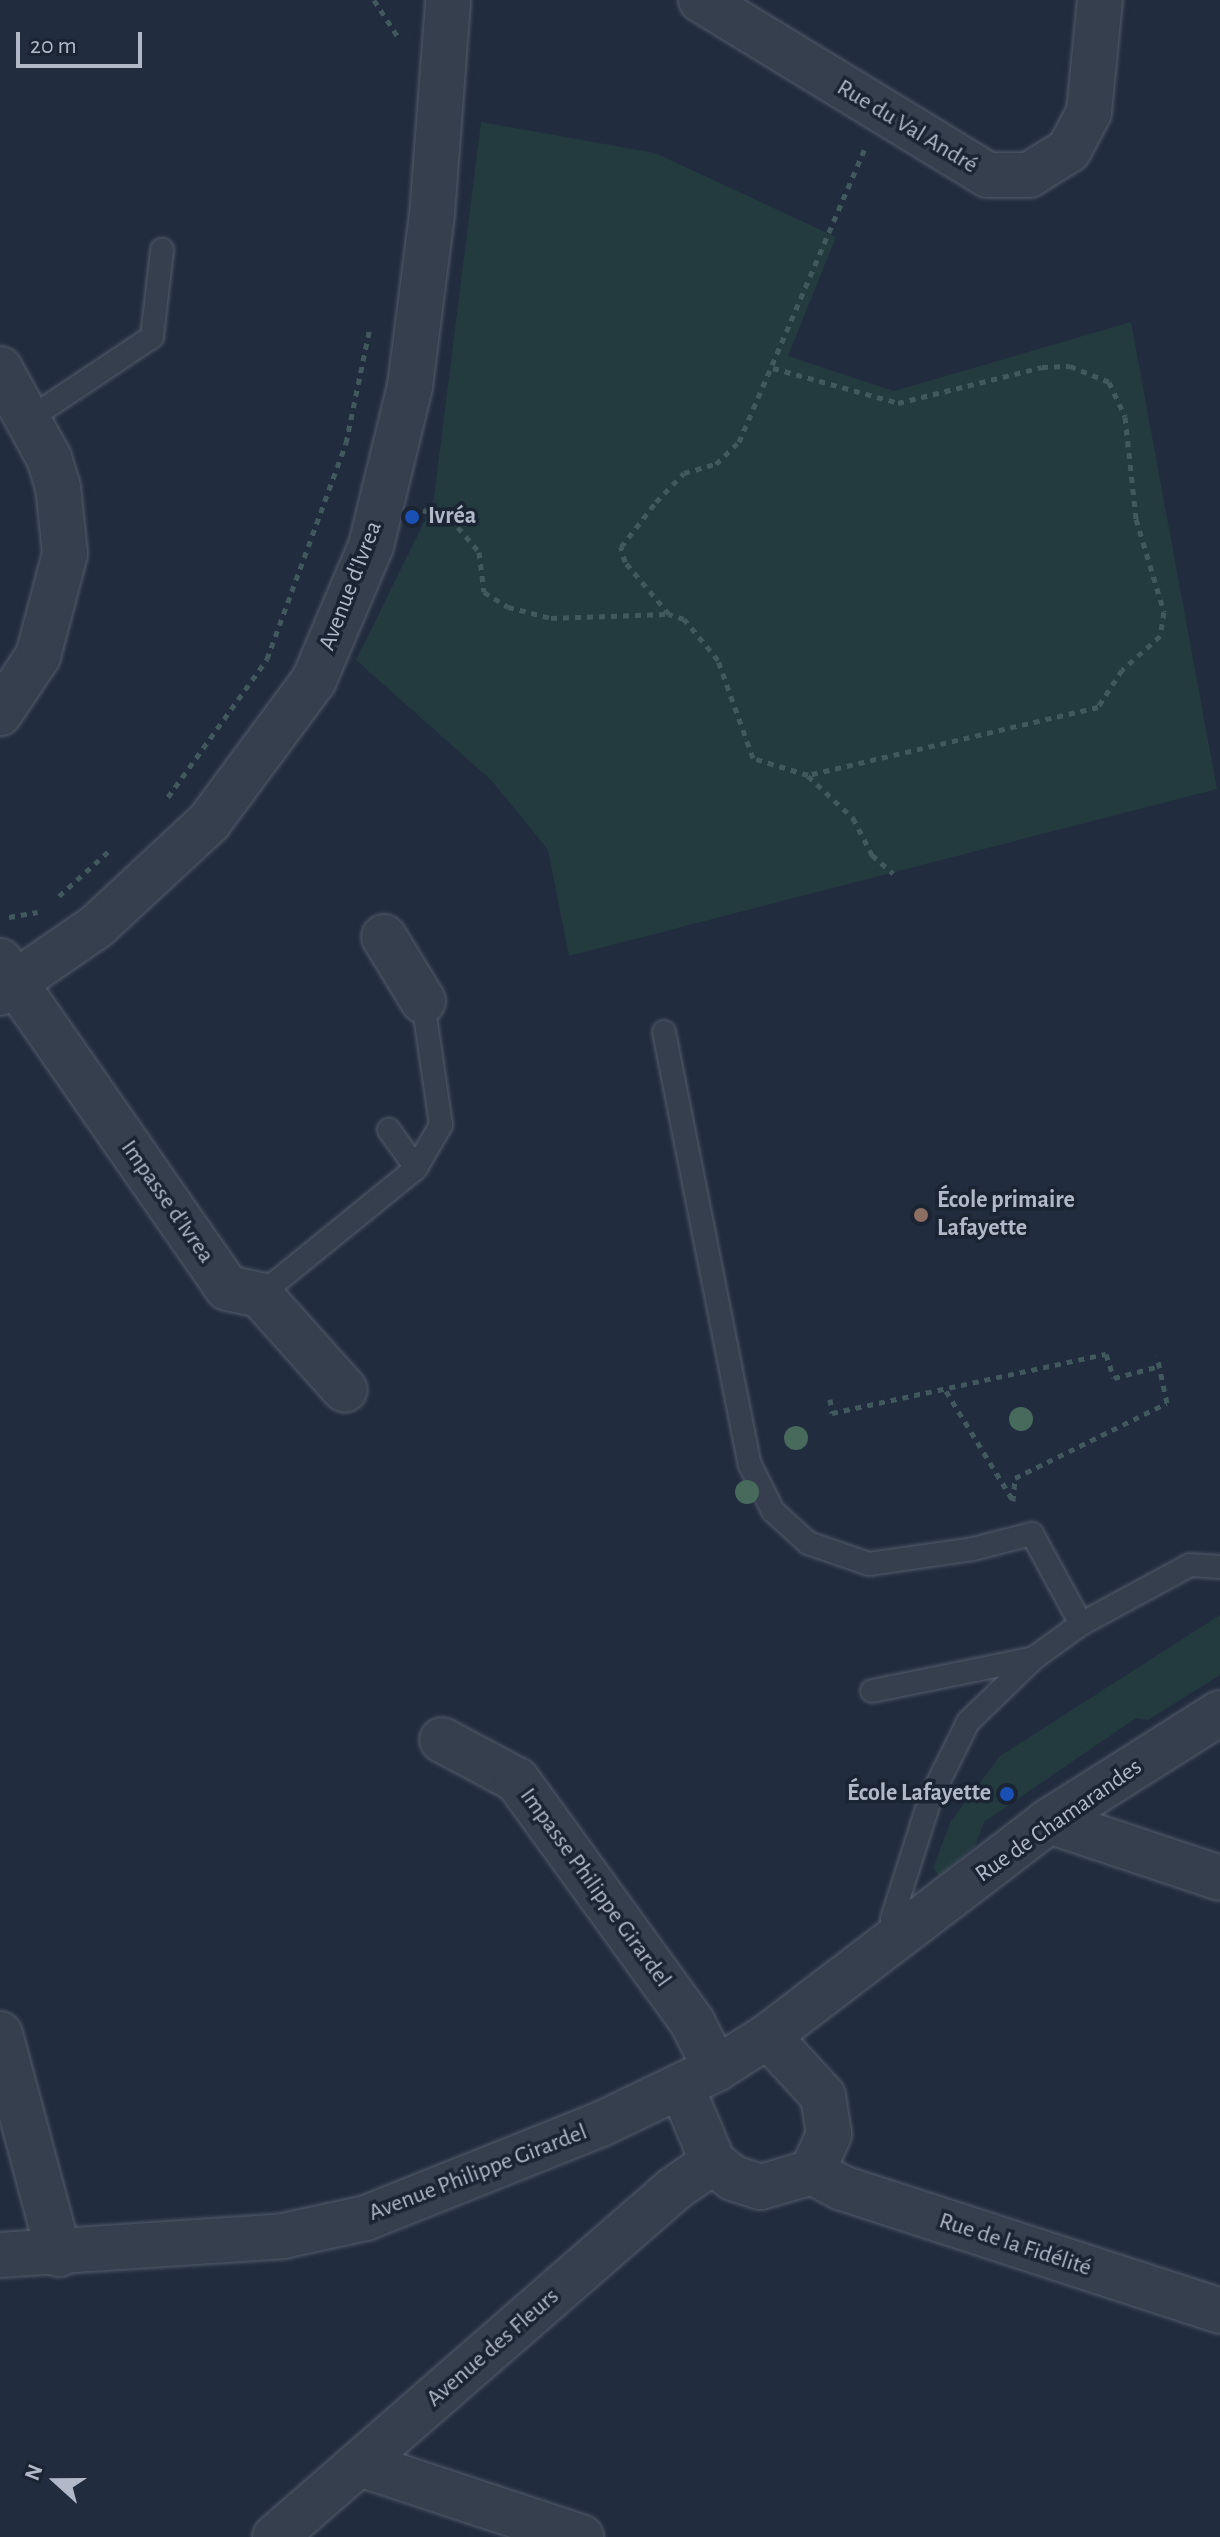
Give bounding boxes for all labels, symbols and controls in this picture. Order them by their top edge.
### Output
scale bar [20,16,146,66]
text: 20 m [30,34,77,58]
street label: Rue du Val André [831,74,983,180]
place label: Ivréa [428,503,476,531]
marker: Ivréa [403,508,421,526]
street label: Avenue d'Ivrea [313,517,389,655]
street label: Impasse d'Ivrea [114,1135,220,1269]
place label: École primaire Lafayette [937,1187,1075,1243]
marker: École primaire Lafayette [912,1206,930,1224]
street label: Rue de Chamarandes [970,1753,1148,1889]
place label: École Lafayette [847,1780,991,1808]
street label: Impasse Philippe Girardel [513,1783,677,1993]
marker: École Lafayette [998,1785,1016,1803]
street label: Avenue Philippe Girardel [365,2118,591,2228]
street label: Rue de la Fidélité [935,2207,1095,2283]
street label: Avenue des Fleurs [421,2283,565,2413]
north arrow [16,2441,96,2521]
text: N [21,2461,47,2483]

